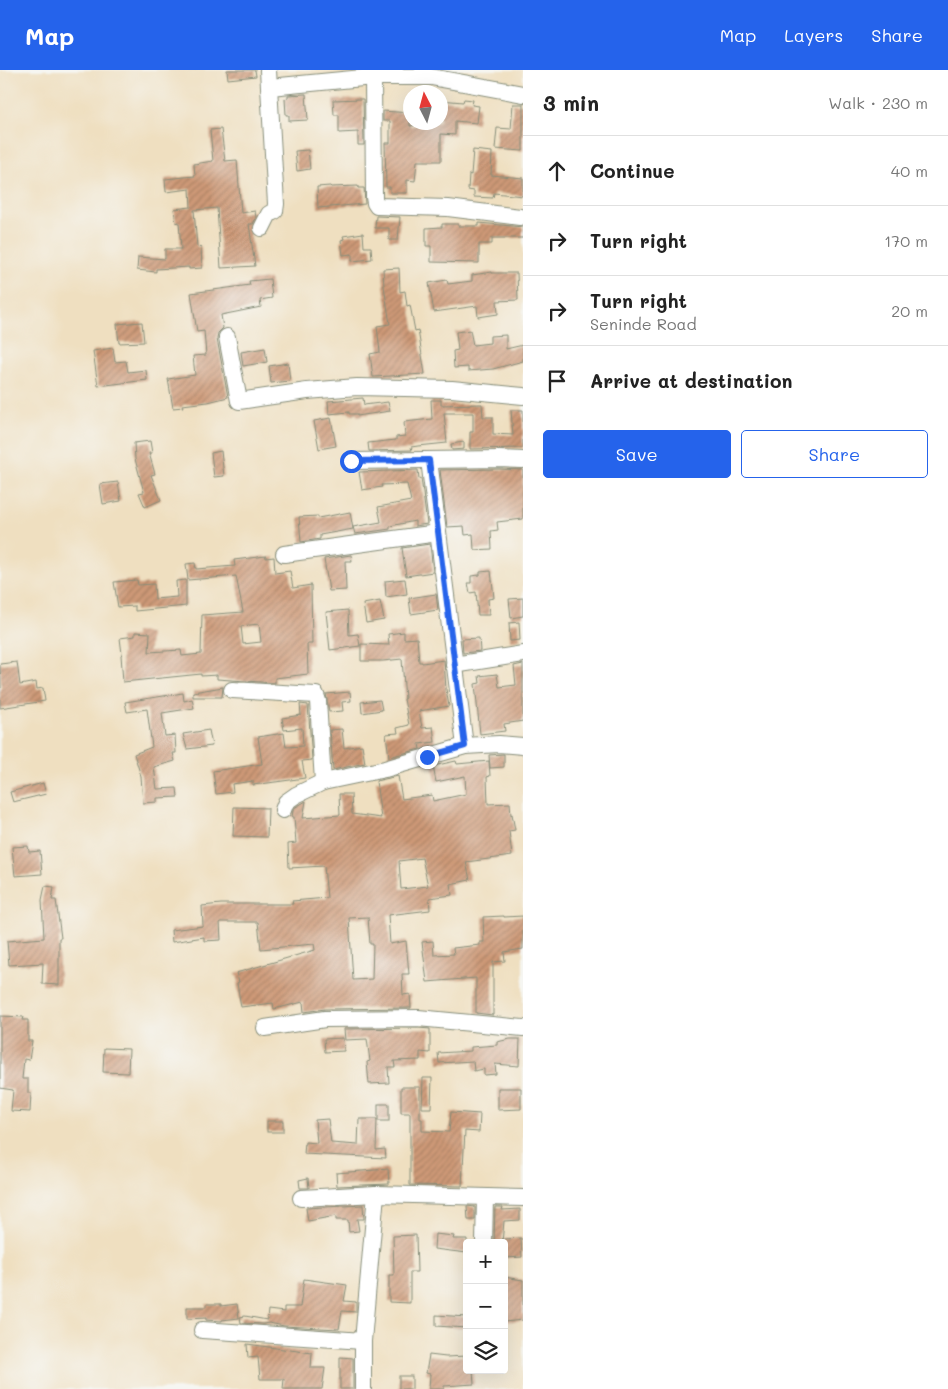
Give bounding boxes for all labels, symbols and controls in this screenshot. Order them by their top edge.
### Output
text: Map [25,20,74,51]
text: Map [720,23,756,47]
text: Layers [784,23,843,47]
text: Share [871,23,923,47]
north arrow [403,85,448,130]
text: 3 min [543,89,599,116]
text: Walk · 230 m [828,92,928,113]
icon: ahead [543,157,571,185]
text: Continue [590,158,675,183]
text: 40 m [891,160,928,181]
icon: right [543,227,571,255]
text: Turn right [590,228,687,253]
text: 170 m [884,230,928,251]
text: Turn right [590,288,687,313]
icon: right [543,297,571,325]
text: 20 m [891,300,928,321]
text: Seninde Road [590,313,697,334]
icon: arrive [543,367,571,395]
text: Arrive at destination [590,368,793,393]
button: Save [543,430,731,478]
button: Share [741,430,928,478]
route start [340,450,363,473]
route end [416,746,439,769]
map controls [463,1239,508,1374]
button: + [463,1239,508,1284]
button: − [463,1284,508,1329]
button: layers [463,1329,508,1374]

